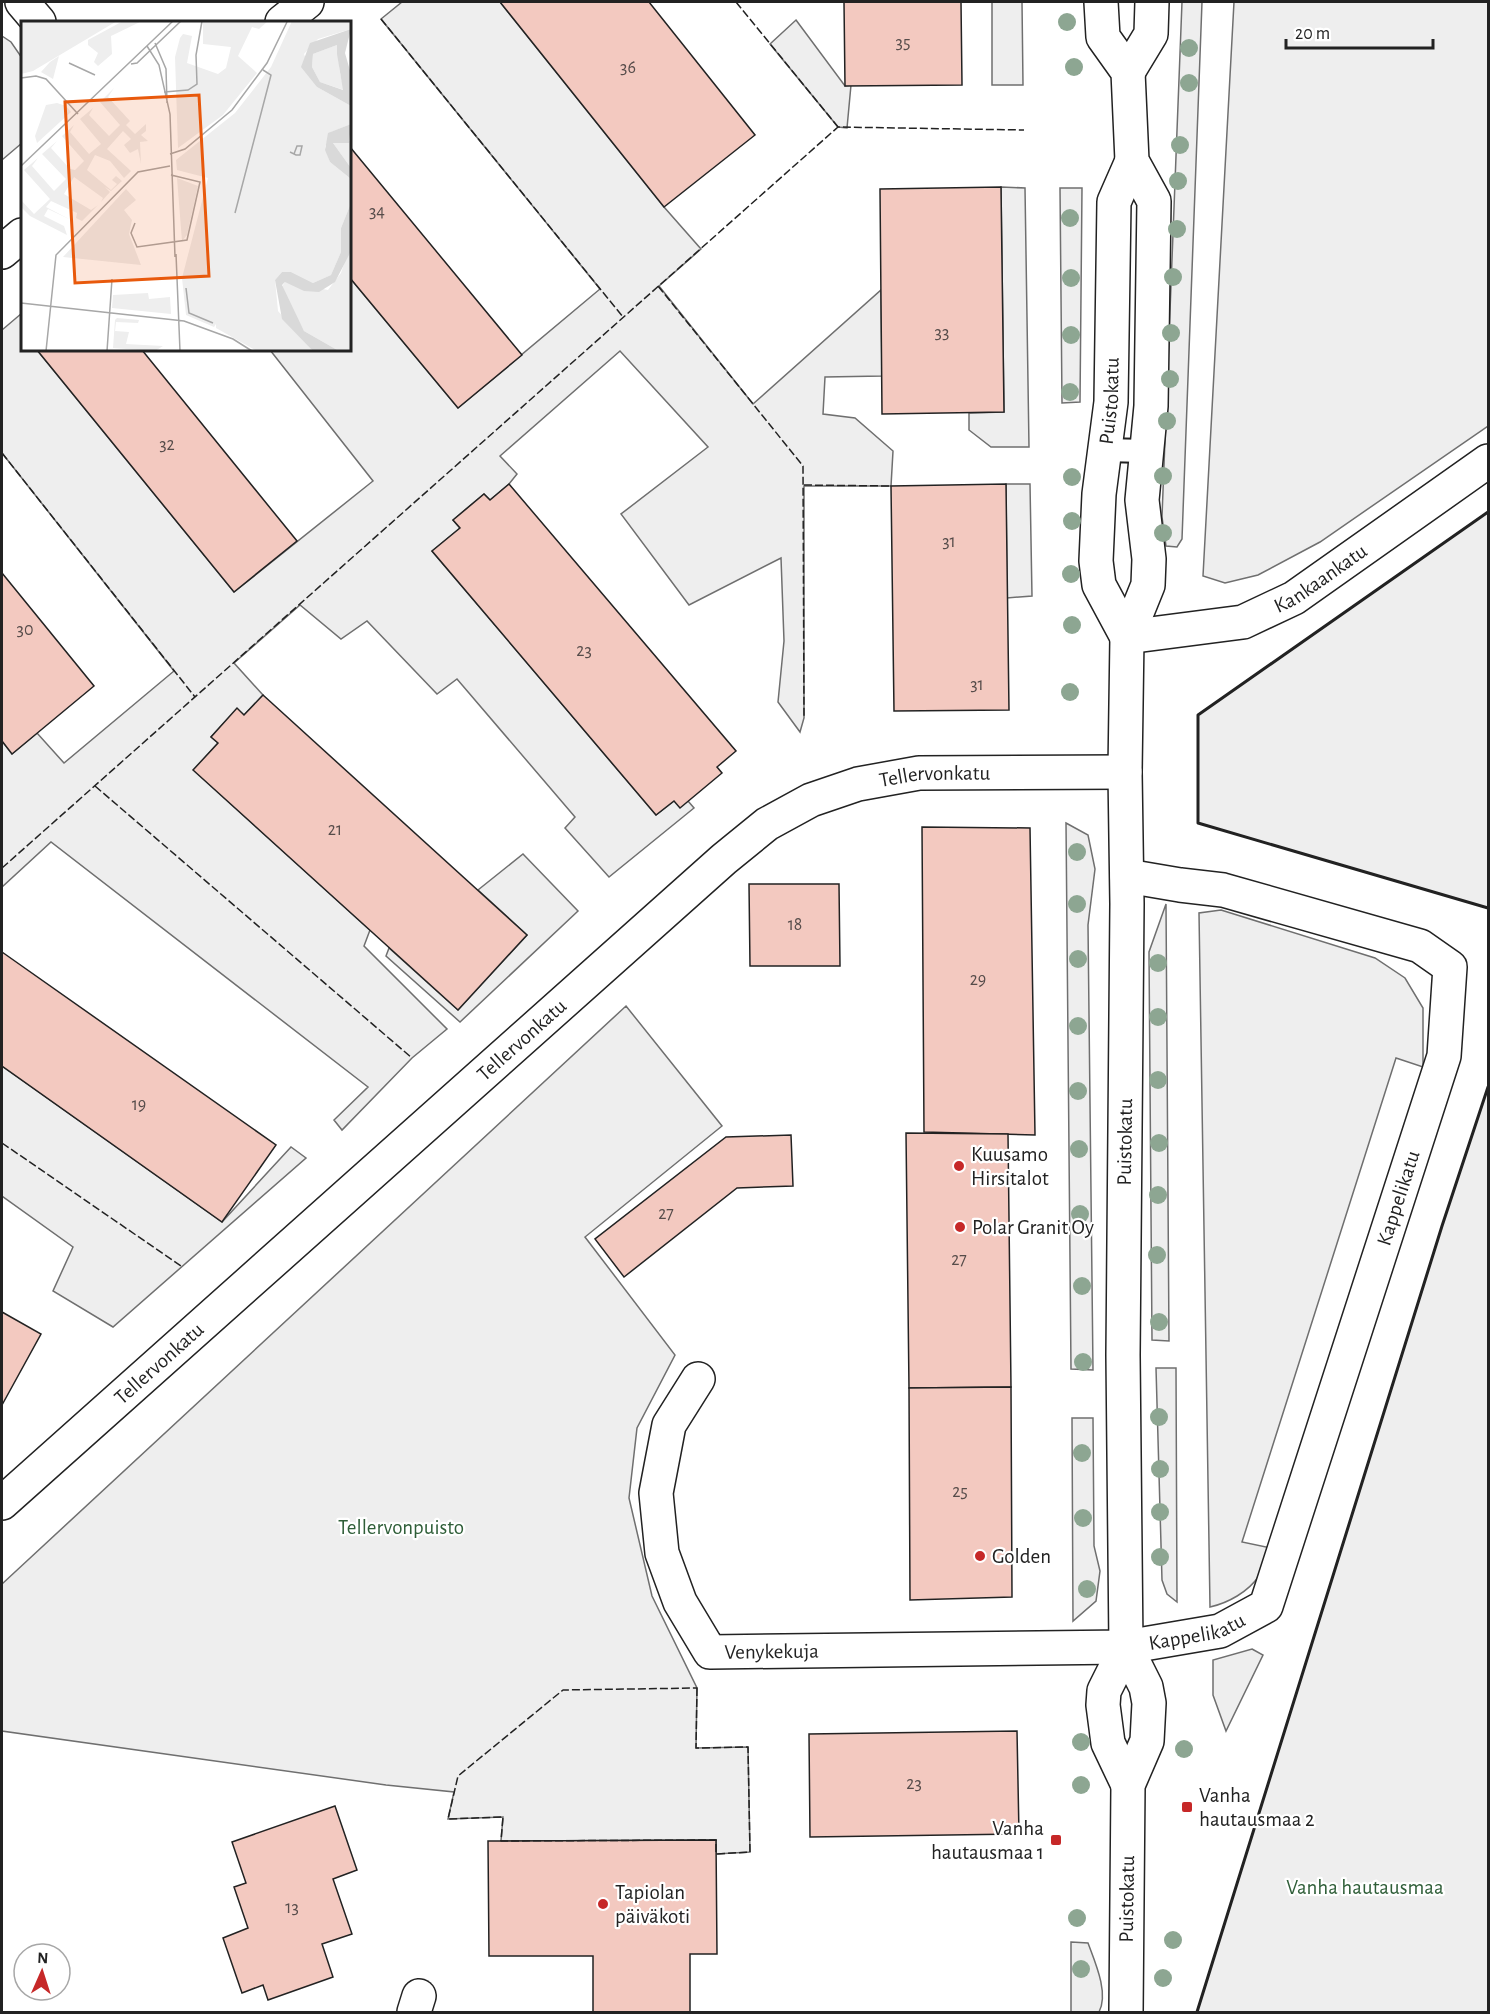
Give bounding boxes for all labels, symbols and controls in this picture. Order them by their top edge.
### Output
scale bar [1286,12,1433,50]
inset map [21,21,351,351]
text: 20 m [1295,25,1330,43]
house number: 35 [896,34,910,52]
house number: 36 [620,59,636,77]
house number: 34 [369,203,385,221]
house number: 33 [935,324,949,342]
street label: Puistokatu [1095,357,1122,446]
house number: 32 [159,436,175,454]
house number: 31 [942,533,956,551]
street label: Kankaankatu [1271,540,1371,616]
house number: 30 [17,621,33,639]
house number: 23 [576,642,592,660]
house number: 31 [970,676,984,694]
street label: Tellervonkatu [877,762,990,791]
house number: 21 [328,821,342,839]
house number: 18 [788,916,802,934]
house number: 29 [970,971,986,989]
street label: Tellervonkatu [473,995,570,1085]
house number: 19 [132,1096,146,1114]
street label: Puistokatu [1114,1098,1136,1186]
place label: Kuusamo Hirsitalot [971,1144,1049,1189]
street label: Kappelikatu [1373,1148,1423,1248]
marker: Kuusamo Hirsitalot [952,1159,966,1173]
house number: 27 [658,1205,674,1223]
place label: Polar Granit Oy [972,1217,1094,1238]
marker: Polar Granit Oy [953,1220,967,1234]
house number: 27 [951,1251,967,1269]
street label: Tellervonkatu [110,1318,208,1408]
house number: 25 [952,1483,968,1501]
park label: Tellervonpuisto [338,1517,464,1538]
place label: Golden [992,1546,1051,1567]
marker: Golden [973,1549,987,1563]
street label: Kappelikatu [1147,1609,1249,1653]
street label: Venykekuja [724,1640,819,1662]
house number: 23 [906,1775,922,1793]
place label: Vanha hautausmaa 2 [1199,1785,1314,1830]
marker: Vanha hautausmaa 2 [1180,1800,1194,1814]
place label: Vanha hautausmaa 1 [931,1818,1044,1863]
marker: Vanha hautausmaa 1 [1049,1833,1063,1847]
street label: Puistokatu [1116,1855,1138,1943]
park label: Vanha hautausmaa [1286,1877,1444,1898]
place label: Tapiolan päiväkoti [615,1882,690,1927]
marker: Tapiolan päiväkoti [596,1897,610,1911]
house number: 13 [285,1899,299,1917]
north arrow [12,1942,72,2002]
text: N [37,1950,49,1966]

